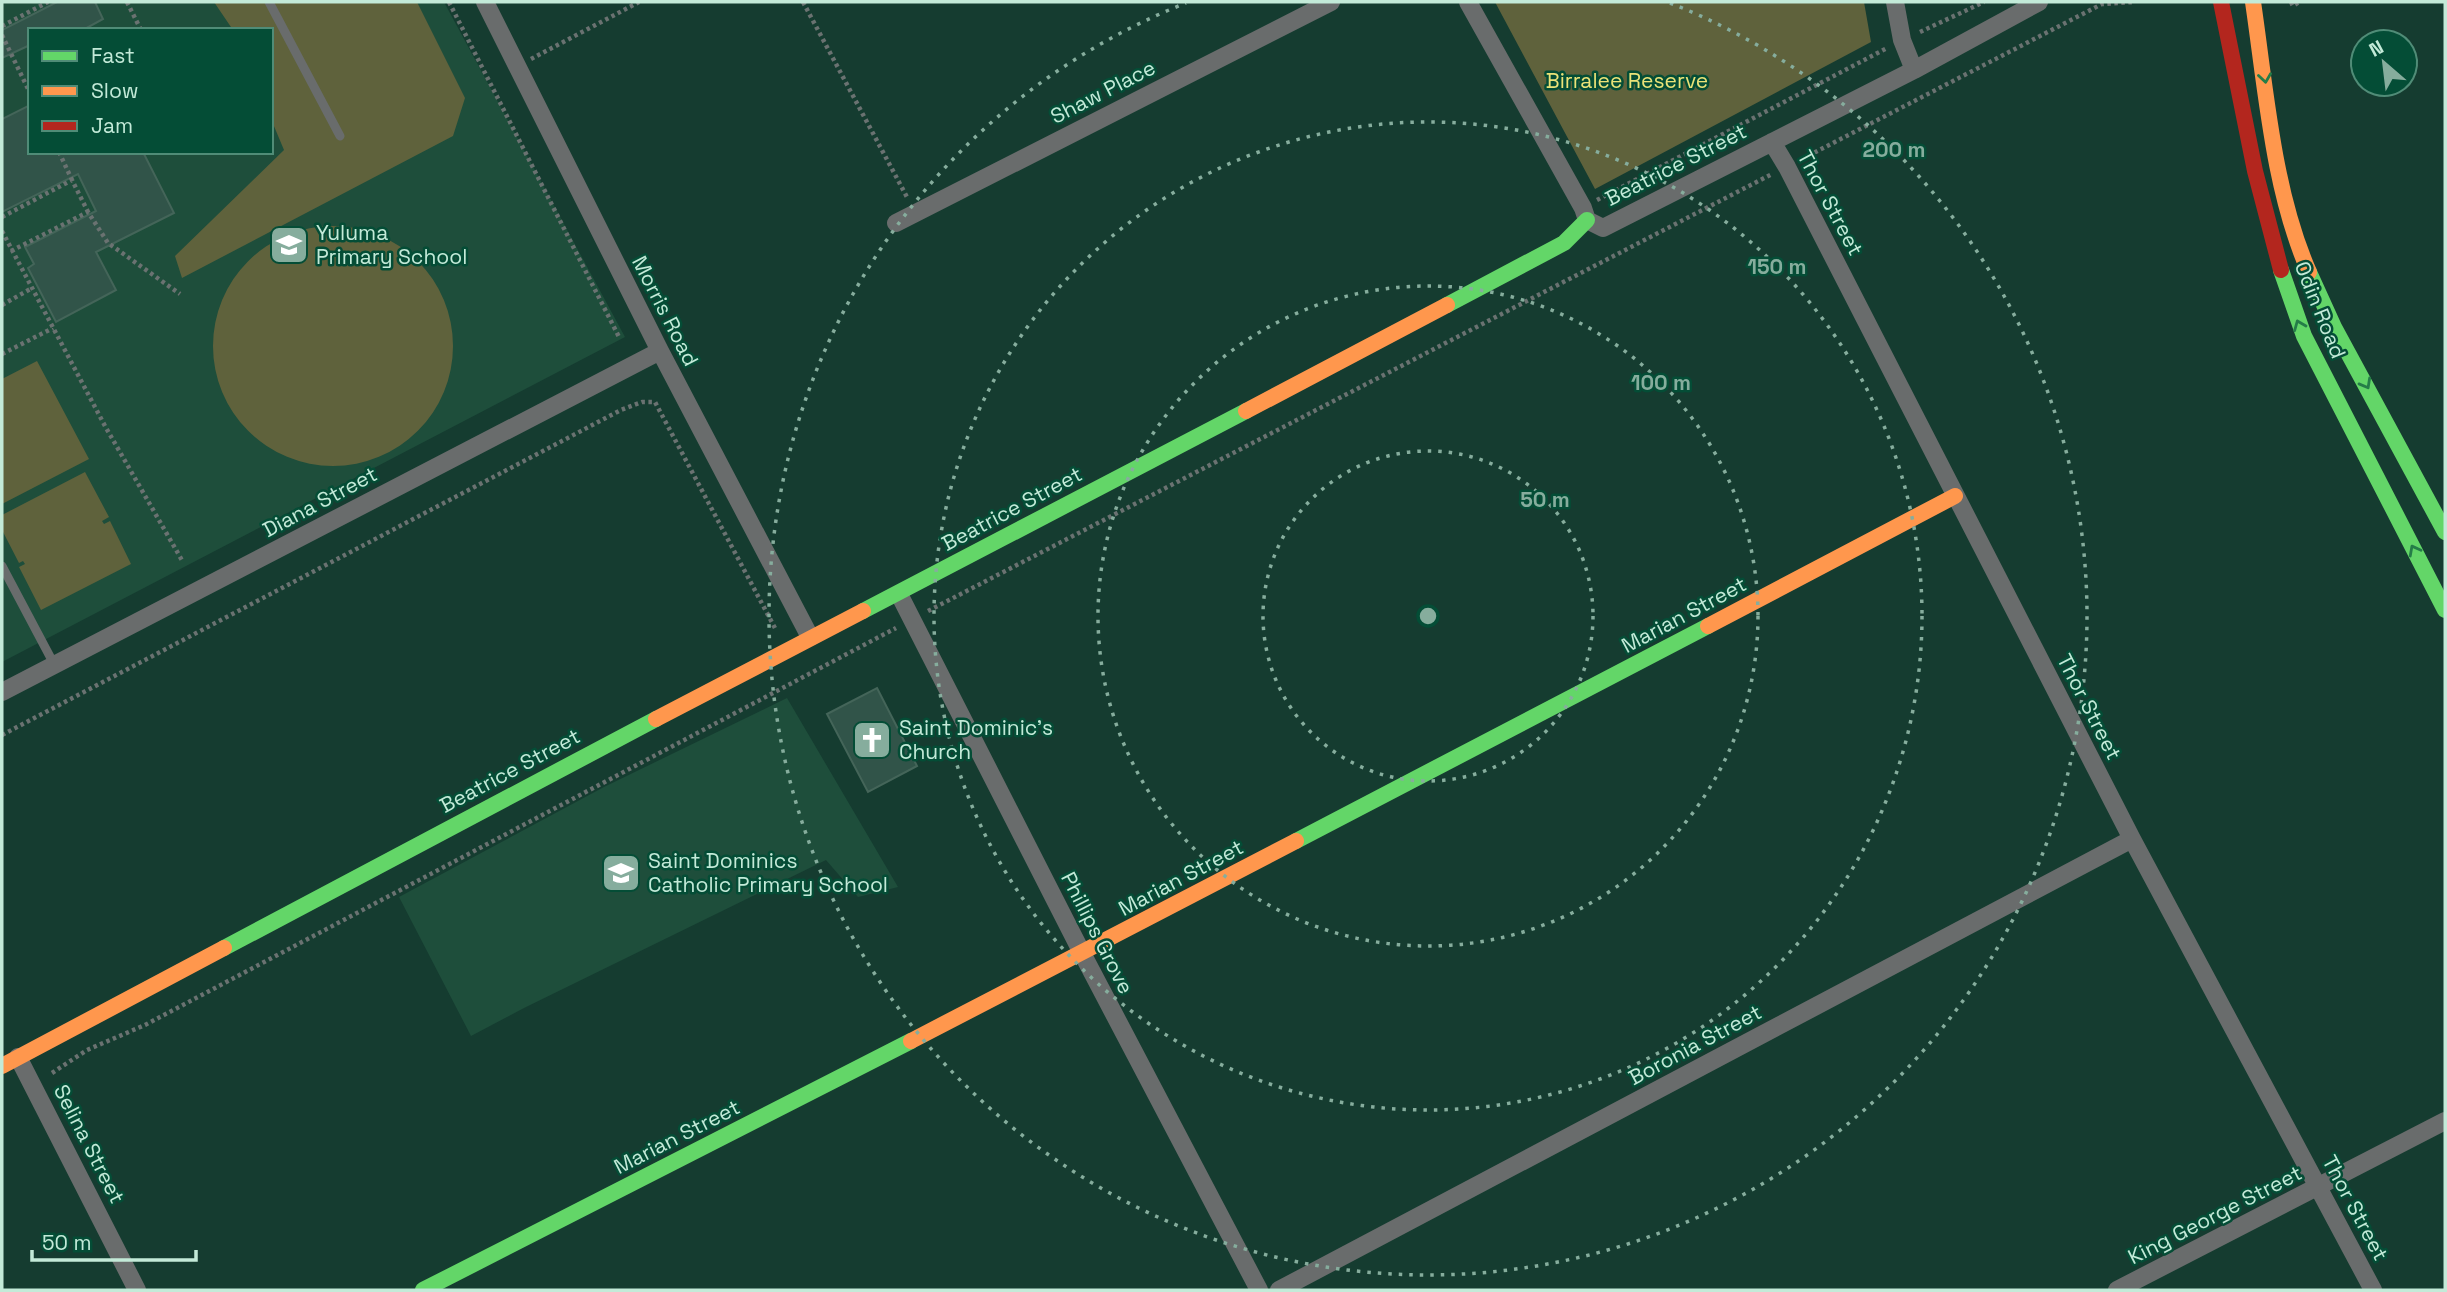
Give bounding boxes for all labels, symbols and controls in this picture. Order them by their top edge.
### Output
legend [28,28,273,154]
north arrow [2349,28,2419,98]
text: N [2365,34,2388,62]
text: Fast [91,42,135,69]
street label: Shaw Place [1046,54,1160,130]
park label: Birralee Reserve [1546,67,1708,94]
one-way arrow [2257,72,2272,84]
text: Slow [91,77,139,104]
text: Jam [91,112,133,139]
street label: Beatrice Street [1601,117,1751,212]
text: 200 m [1863,136,1925,163]
street label: Thor Street [1791,145,1870,260]
place label: Yuluma Primary School [316,219,467,270]
school or university icon: Yuluma Primary School [268,224,310,266]
street label: Morris Road [626,251,705,370]
text: 150 m [1748,253,1806,280]
street label: Odin Road [2289,257,2352,362]
one-way arrow [2294,320,2308,332]
text: 100 m [1631,369,1691,396]
one-way arrow [2358,377,2371,389]
street label: Diana Street [258,460,382,543]
street label: Beatrice Street [937,460,1087,557]
text: 50 m [1520,486,1570,513]
one-way arrow [2408,545,2422,557]
street label: Marian Street [1617,570,1751,659]
centre of rings [1416,604,1440,628]
street label: Thor Street [2051,649,2128,764]
place label: Saint Dominic's Church [899,714,1053,765]
church icon: Saint Dominic's Church [851,719,893,761]
street label: Beatrice Street [435,722,585,819]
street label: Marian Street [1114,833,1248,922]
place label: Saint Dominics Catholic Primary School [648,847,888,898]
school or university icon: Saint Dominics Catholic Primary School [600,852,642,894]
street label: Phillips Grove [1055,867,1140,998]
street label: Boronia Street [1624,998,1766,1091]
street label: Selina Street [48,1080,131,1208]
street label: Marian Street [609,1093,744,1180]
street label: Thor Street [2316,1150,2395,1265]
street label: King George Street [2123,1159,2306,1270]
scale bar [32,1218,196,1262]
text: 50 m [42,1229,92,1256]

